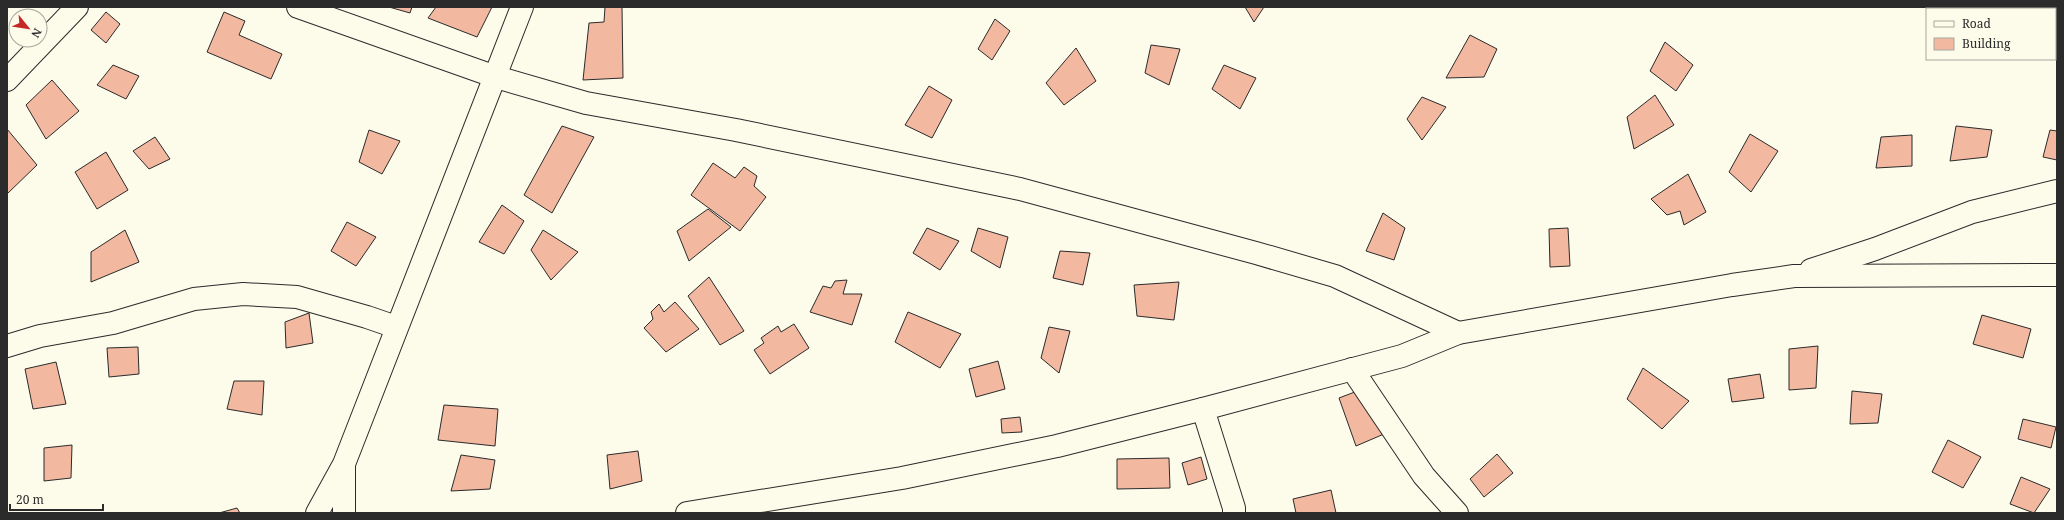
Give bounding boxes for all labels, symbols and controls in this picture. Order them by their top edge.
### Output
north arrow [8,8,48,48]
legend [1926,8,2056,60]
text: Road [1962,15,1992,32]
text: N [28,26,46,41]
text: Building [1962,35,2011,52]
scale bar [10,486,103,512]
text: 20 m [16,491,44,508]

